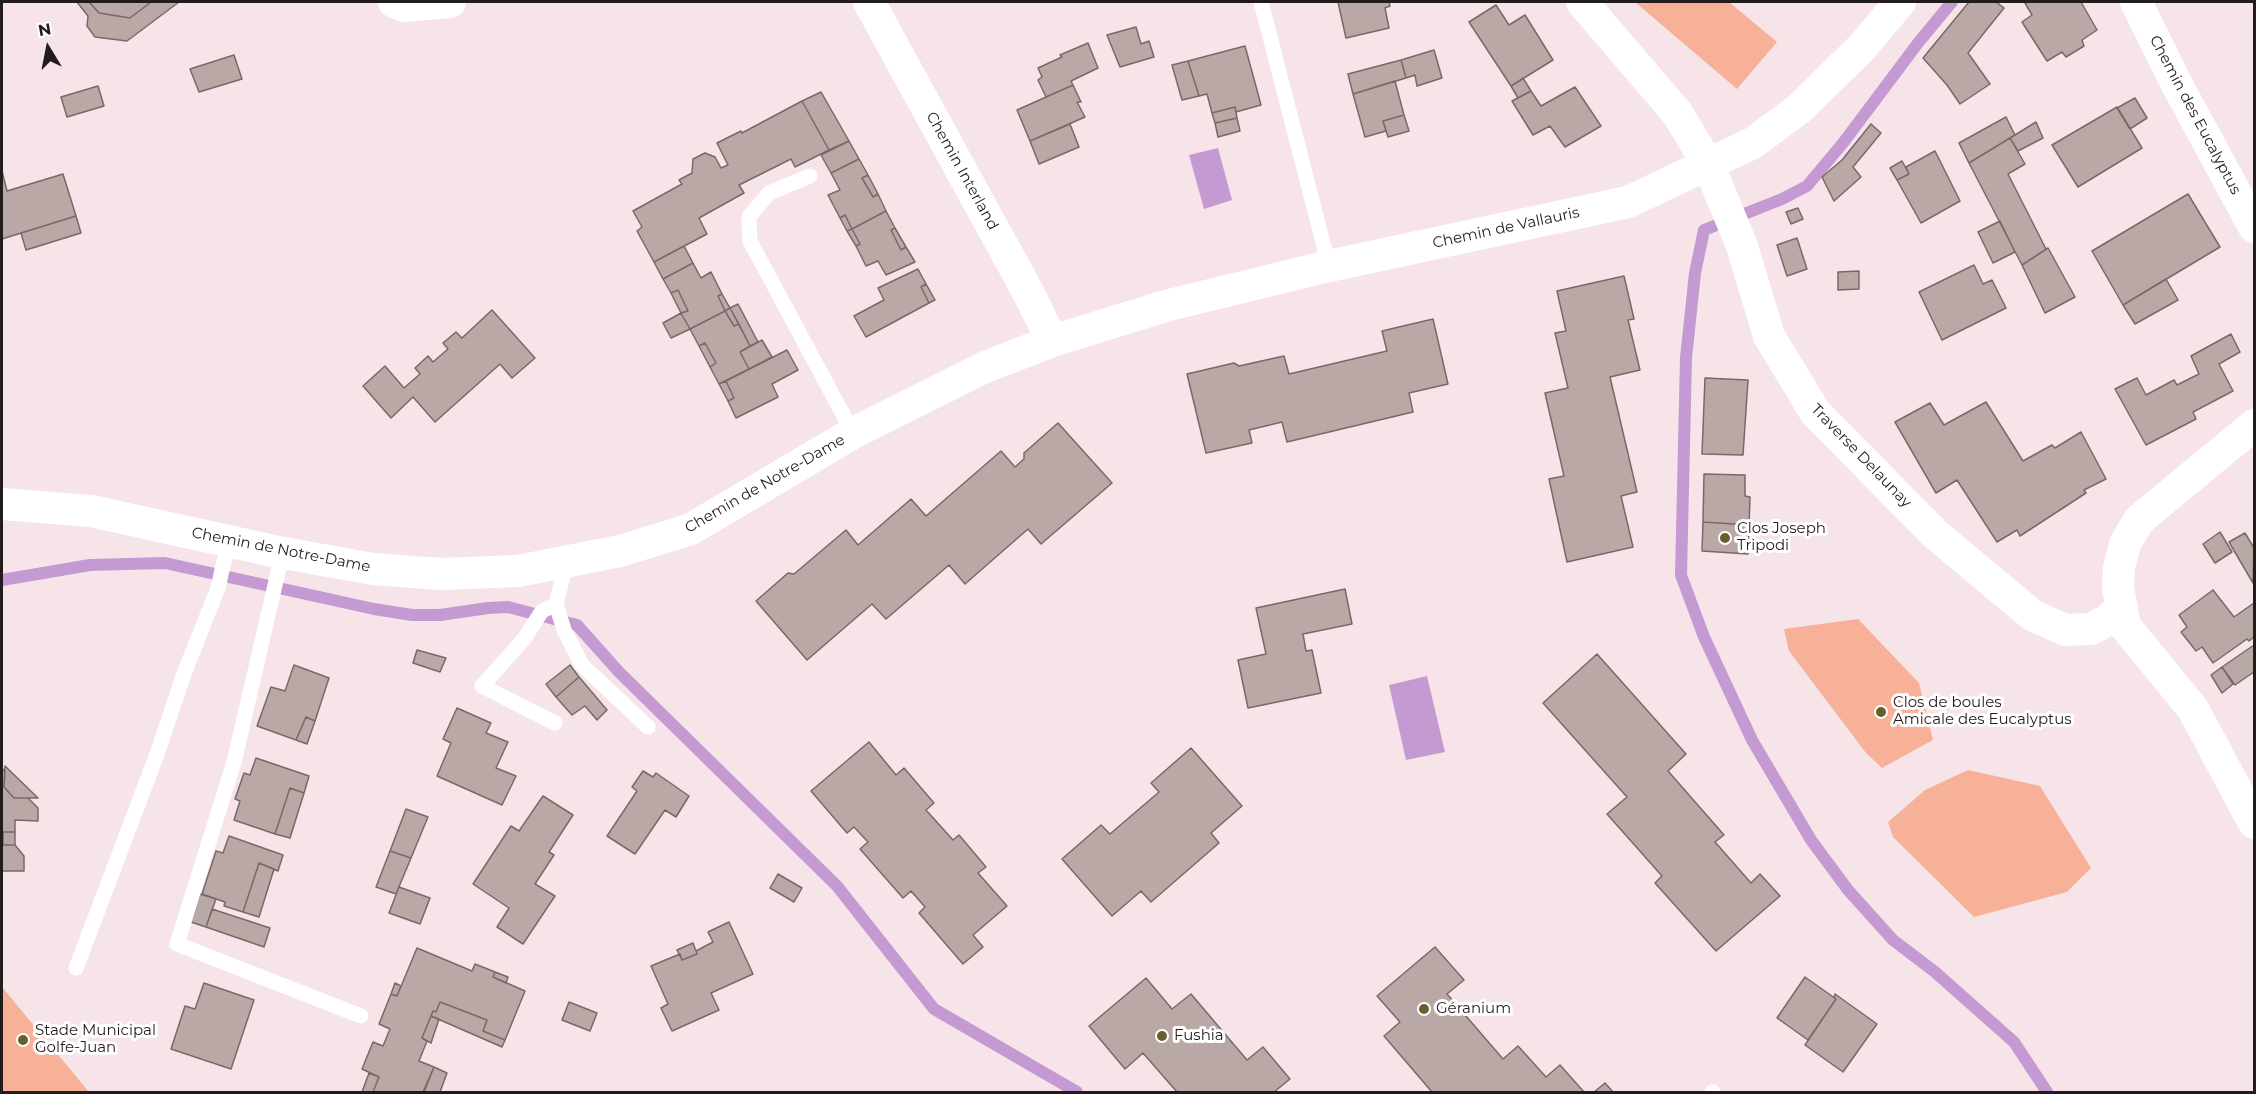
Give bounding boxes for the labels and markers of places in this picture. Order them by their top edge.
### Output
place label: Clos Joseph Tripodi [1737,520,1826,555]
marker: Clos Joseph Tripodi [1718,531,1732,545]
place label: Clos de boules Amicale des Eucalyptus [1893,694,2072,729]
marker: Clos de boules Amicale des Eucalyptus [1874,705,1888,719]
place label: Géranium [1436,1000,1511,1018]
marker: Géranium [1417,1002,1431,1016]
place label: Stade Municipal Golfe-Juan [35,1022,156,1057]
place label: Fushia [1174,1027,1224,1045]
marker: Fushia [1155,1029,1169,1043]
marker: Stade Municipal Golfe-Juan [16,1033,30,1047]

